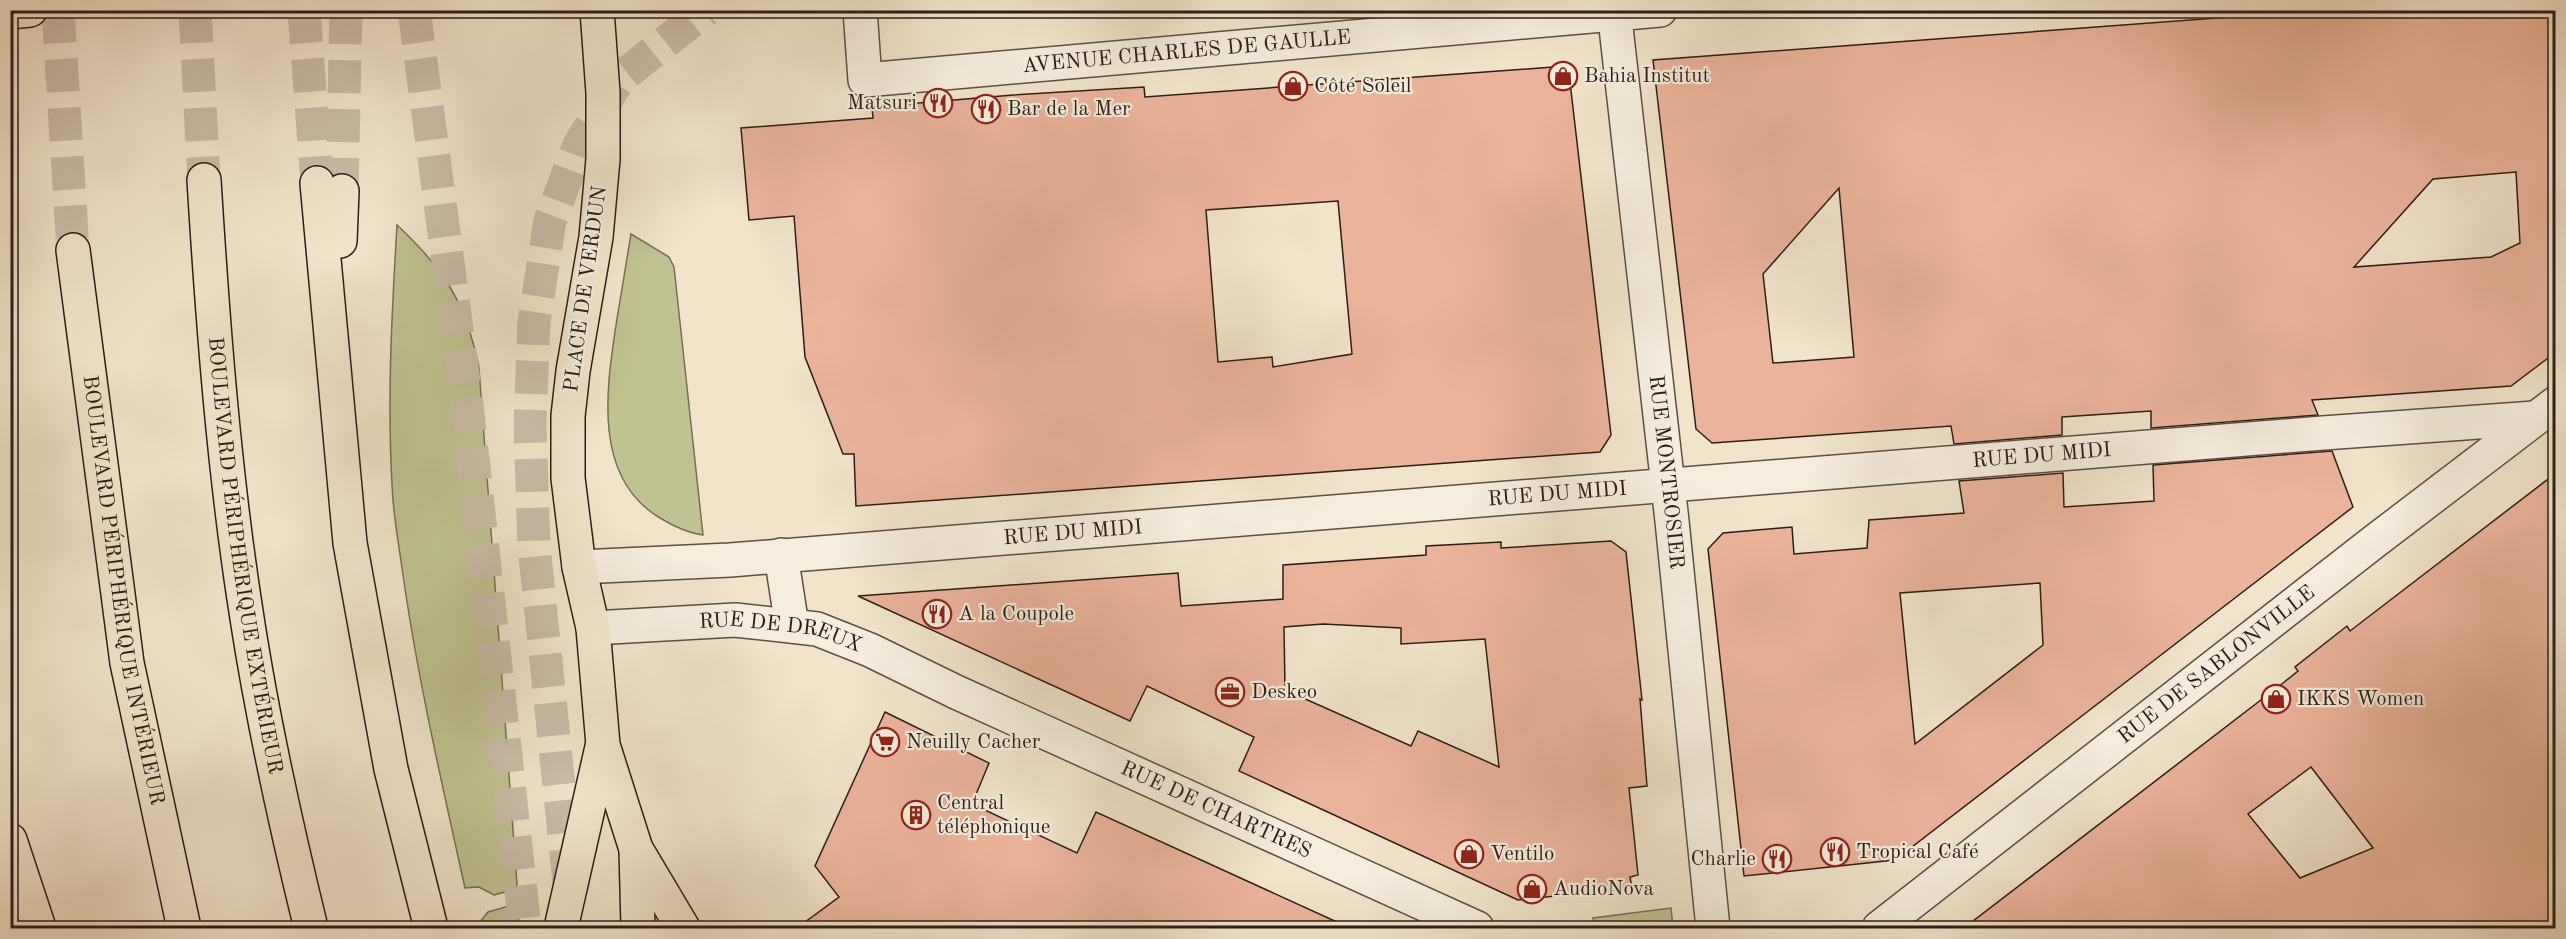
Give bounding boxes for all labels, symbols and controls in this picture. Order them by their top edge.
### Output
street label: AVENUE CHARLES DE GAULLE [1021,27,1352,77]
shop icon: Bahia Institut [1547,60,1579,92]
place label: Bahia Institut [1584,66,1710,87]
shop icon: Côté Soleil [1277,70,1309,102]
place label: Côté Soleil [1314,76,1412,97]
restaurant icon: Matsuri [922,87,954,119]
place label: Matsuri [847,93,917,114]
restaurant icon: Bar de la Mer [970,93,1002,125]
place label: Bar de la Mer [1007,99,1131,120]
street label: PLACE DE VERDUN [561,184,611,394]
street label: BOULEVARD PÉRIPHÉRIQUE EXTÉRIEUR [204,336,286,776]
street label: BOULEVARD PÉRIPHÉRIQUE INTÉRIEUR [79,374,168,807]
street label: RUE MONTROSIER [1645,374,1687,570]
street label: RUE DU MIDI [1971,439,2112,471]
street label: RUE DU MIDI [1487,478,1628,510]
street label: RUE DU MIDI [1002,517,1143,549]
street label: RUE DE SABLONVILLE [2114,582,2319,748]
restaurant icon: A la Coupole [921,598,953,630]
place label: A la Coupole [958,604,1074,625]
street label: RUE DE DREUX [698,609,865,656]
office icon: Deskeo [1214,676,1246,708]
place label: Deskeo [1251,682,1317,703]
shop icon: IKKS Women [2260,683,2292,715]
place label: IKKS Women [2297,689,2424,710]
supermarket icon: Neuilly Cacher [869,726,901,758]
place label: Neuilly Cacher [906,732,1041,753]
street label: RUE DE CHARTRES [1117,758,1315,862]
place label: Central téléphonique [937,793,1050,838]
building icon: Central téléphonique [900,799,932,831]
restaurant icon: Tropical Café [1819,836,1851,868]
shop icon: Ventilo [1453,838,1485,870]
place label: Tropical Café [1856,842,1979,863]
restaurant icon: Charlie [1761,843,1793,875]
place label: Ventilo [1490,844,1554,865]
place label: Charlie [1691,849,1756,870]
shop icon: AudioNova [1516,873,1548,905]
place label: AudioNova [1553,879,1654,900]

